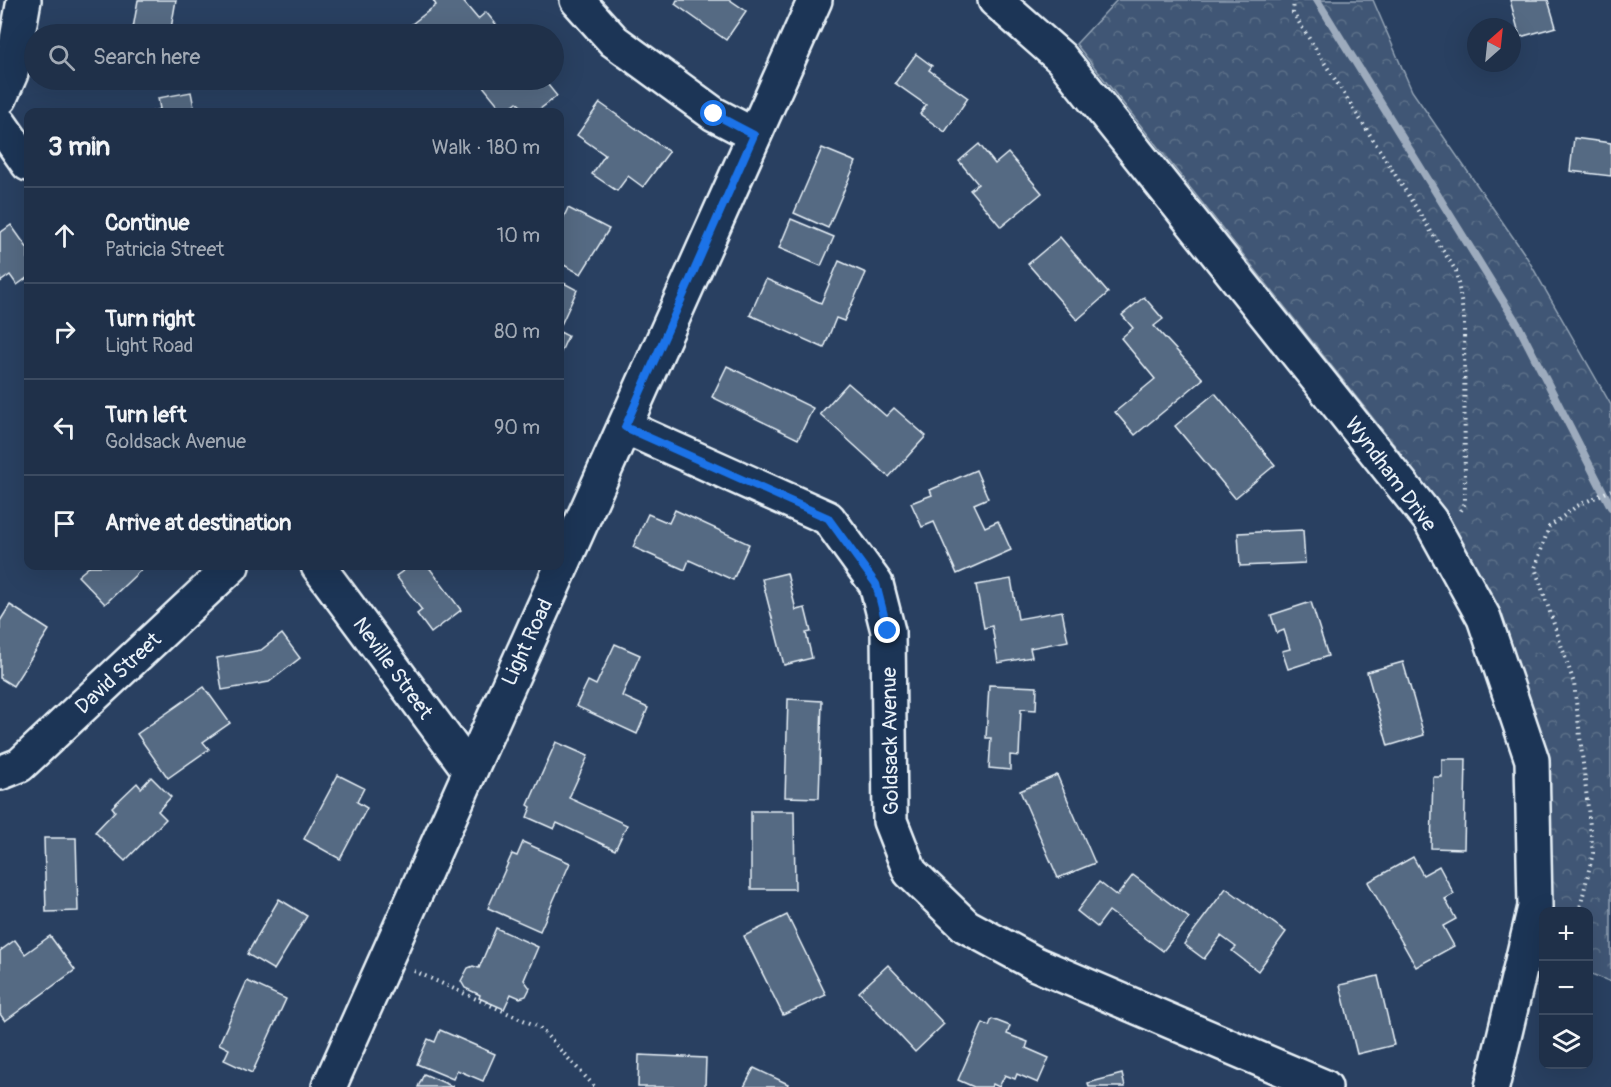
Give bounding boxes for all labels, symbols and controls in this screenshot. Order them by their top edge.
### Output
north arrow [1467,18,1521,72]
search box [24,24,564,90]
icon: search [45,41,78,74]
text: Search here [93,43,200,71]
route start [700,100,726,126]
text: 3 min [48,131,110,163]
text: Walk · 180 m [432,135,540,160]
text: Continue [105,209,189,237]
icon: ahead [48,219,81,252]
text: 10 m [496,223,540,248]
text: Patricia Street [105,237,224,262]
text: Turn right [105,305,195,333]
icon: right [48,315,81,348]
text: 80 m [494,319,540,344]
text: Light Road [105,333,193,358]
text: Turn left [105,401,187,429]
icon: left [48,411,81,444]
street label: Wyndham Drive [1339,412,1443,538]
text: 90 m [494,415,540,440]
text: Goldsack Avenue [105,429,246,454]
icon: arrive [48,507,81,540]
text: Arrive at destination [105,509,291,537]
street label: Light Road [496,594,559,690]
street label: Neville Street [347,612,439,725]
route end [874,617,900,643]
street label: David Street [70,626,167,720]
street label: Goldsack Avenue [876,666,905,815]
map controls [1539,907,1593,1069]
button: + [1539,907,1593,961]
button: − [1539,961,1593,1015]
button: layers [1539,1015,1593,1069]

